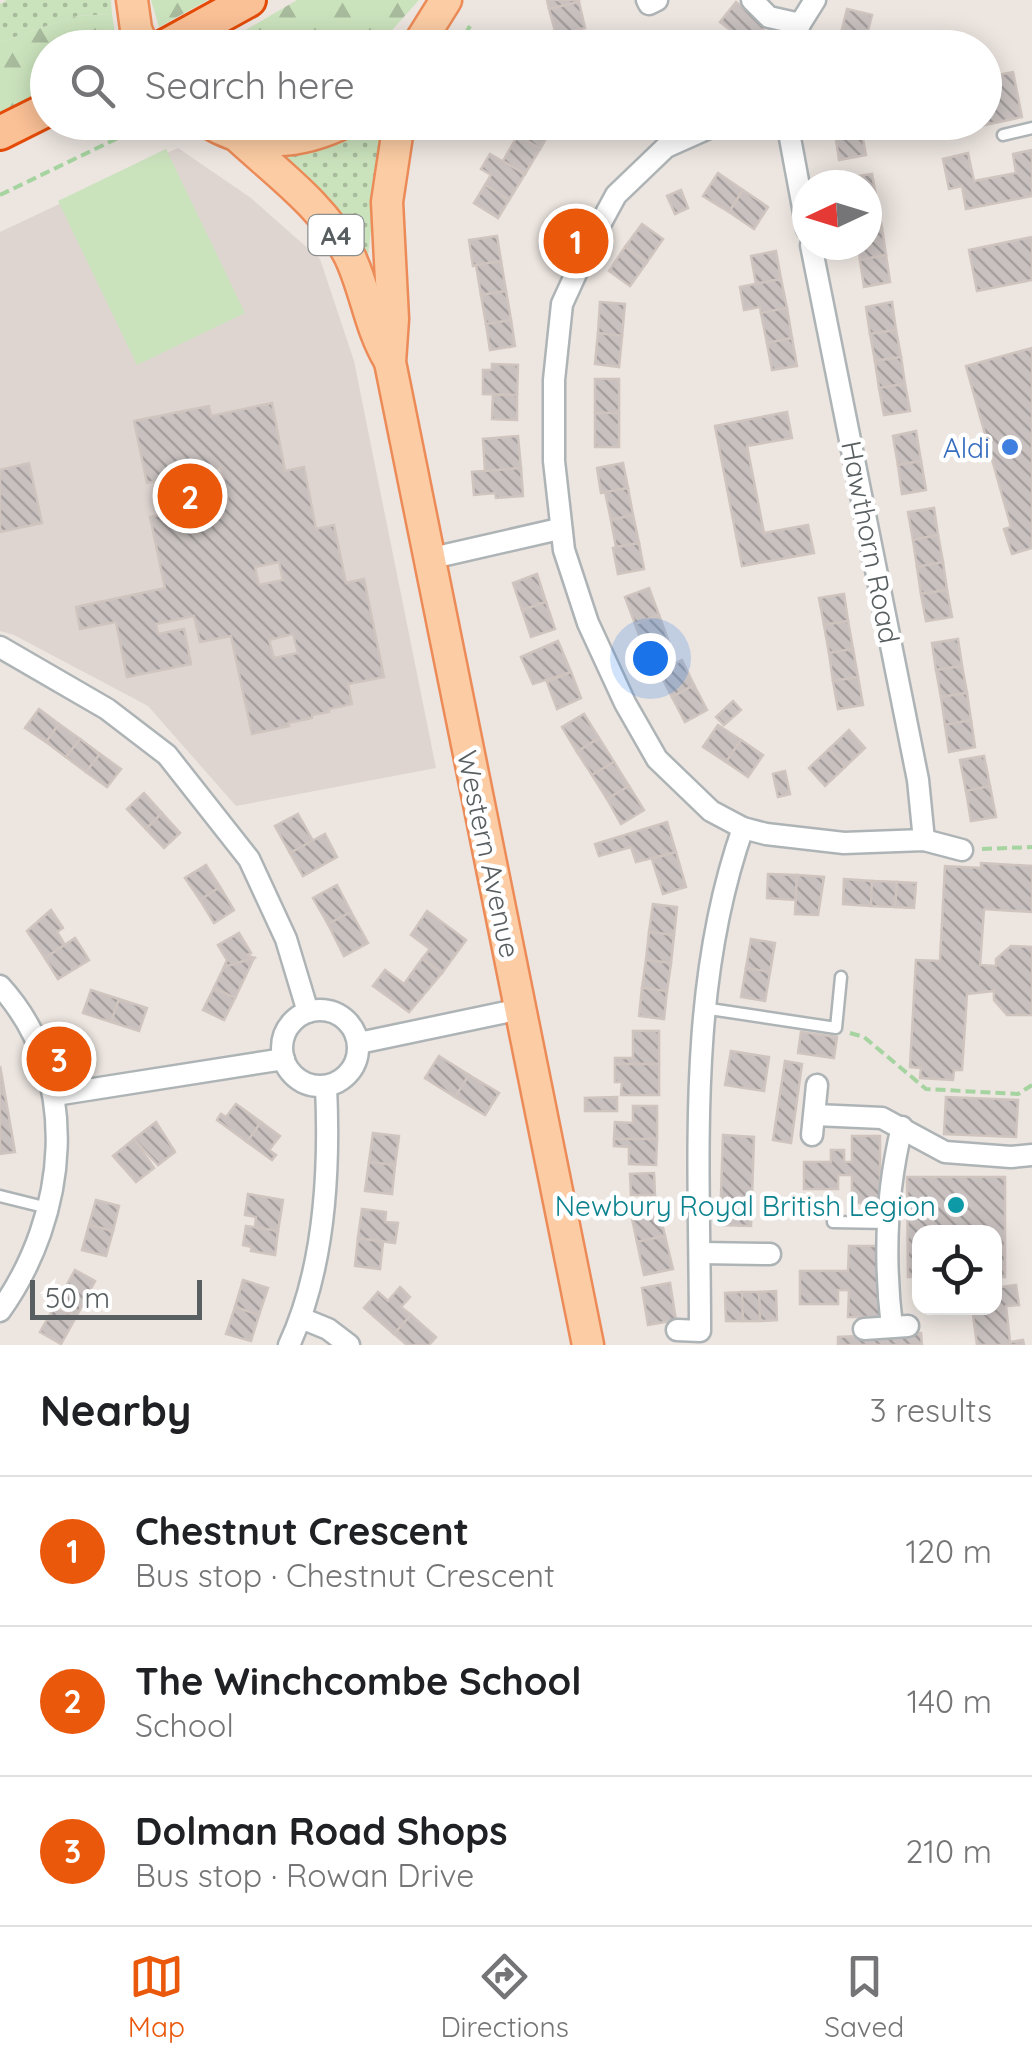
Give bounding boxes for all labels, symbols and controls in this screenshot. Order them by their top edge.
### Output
search box [30,30,1002,140]
icon: search [65,58,120,113]
text: Search here [145,61,355,109]
north arrow [792,170,882,260]
pin: 1 [544,204,608,278]
road number: A4 [308,215,364,255]
place label: Aldi [943,430,990,465]
marker: Aldi [999,436,1021,458]
street label: Hawthorn Road [834,438,908,646]
pin: 2 [158,458,222,534]
your location [625,633,676,684]
street label: Western Avenue [450,747,528,961]
pin: 3 [27,1022,92,1096]
place label: Newbury Royal British Legion [555,1188,936,1223]
marker: Newbury Royal British Legion [945,1194,967,1216]
map controls [912,1225,1002,1315]
button: locate [912,1225,1002,1315]
scale bar [30,1275,202,1320]
text: 50 m [45,1280,110,1315]
text: Nearby [40,1384,191,1437]
text: 3 results [870,1390,992,1430]
text: Chestnut Crescent [135,1507,469,1555]
text: 1 [66,1531,79,1571]
text: 120 m [905,1531,992,1571]
text: Bus stop · Chestnut Crescent [135,1555,555,1595]
text: The Winchcombe School [135,1657,581,1705]
text: 2 [63,1681,82,1721]
text: 140 m [907,1681,992,1721]
text: School [135,1705,234,1745]
text: Dolman Road Shops [135,1807,507,1855]
text: 3 [64,1831,81,1871]
text: 210 m [905,1831,992,1871]
text: Bus stop · Rowan Drive [135,1855,474,1895]
tab: Map [128,1949,185,2044]
tab: Directions [440,1949,569,2044]
tab: Saved [824,1949,904,2044]

